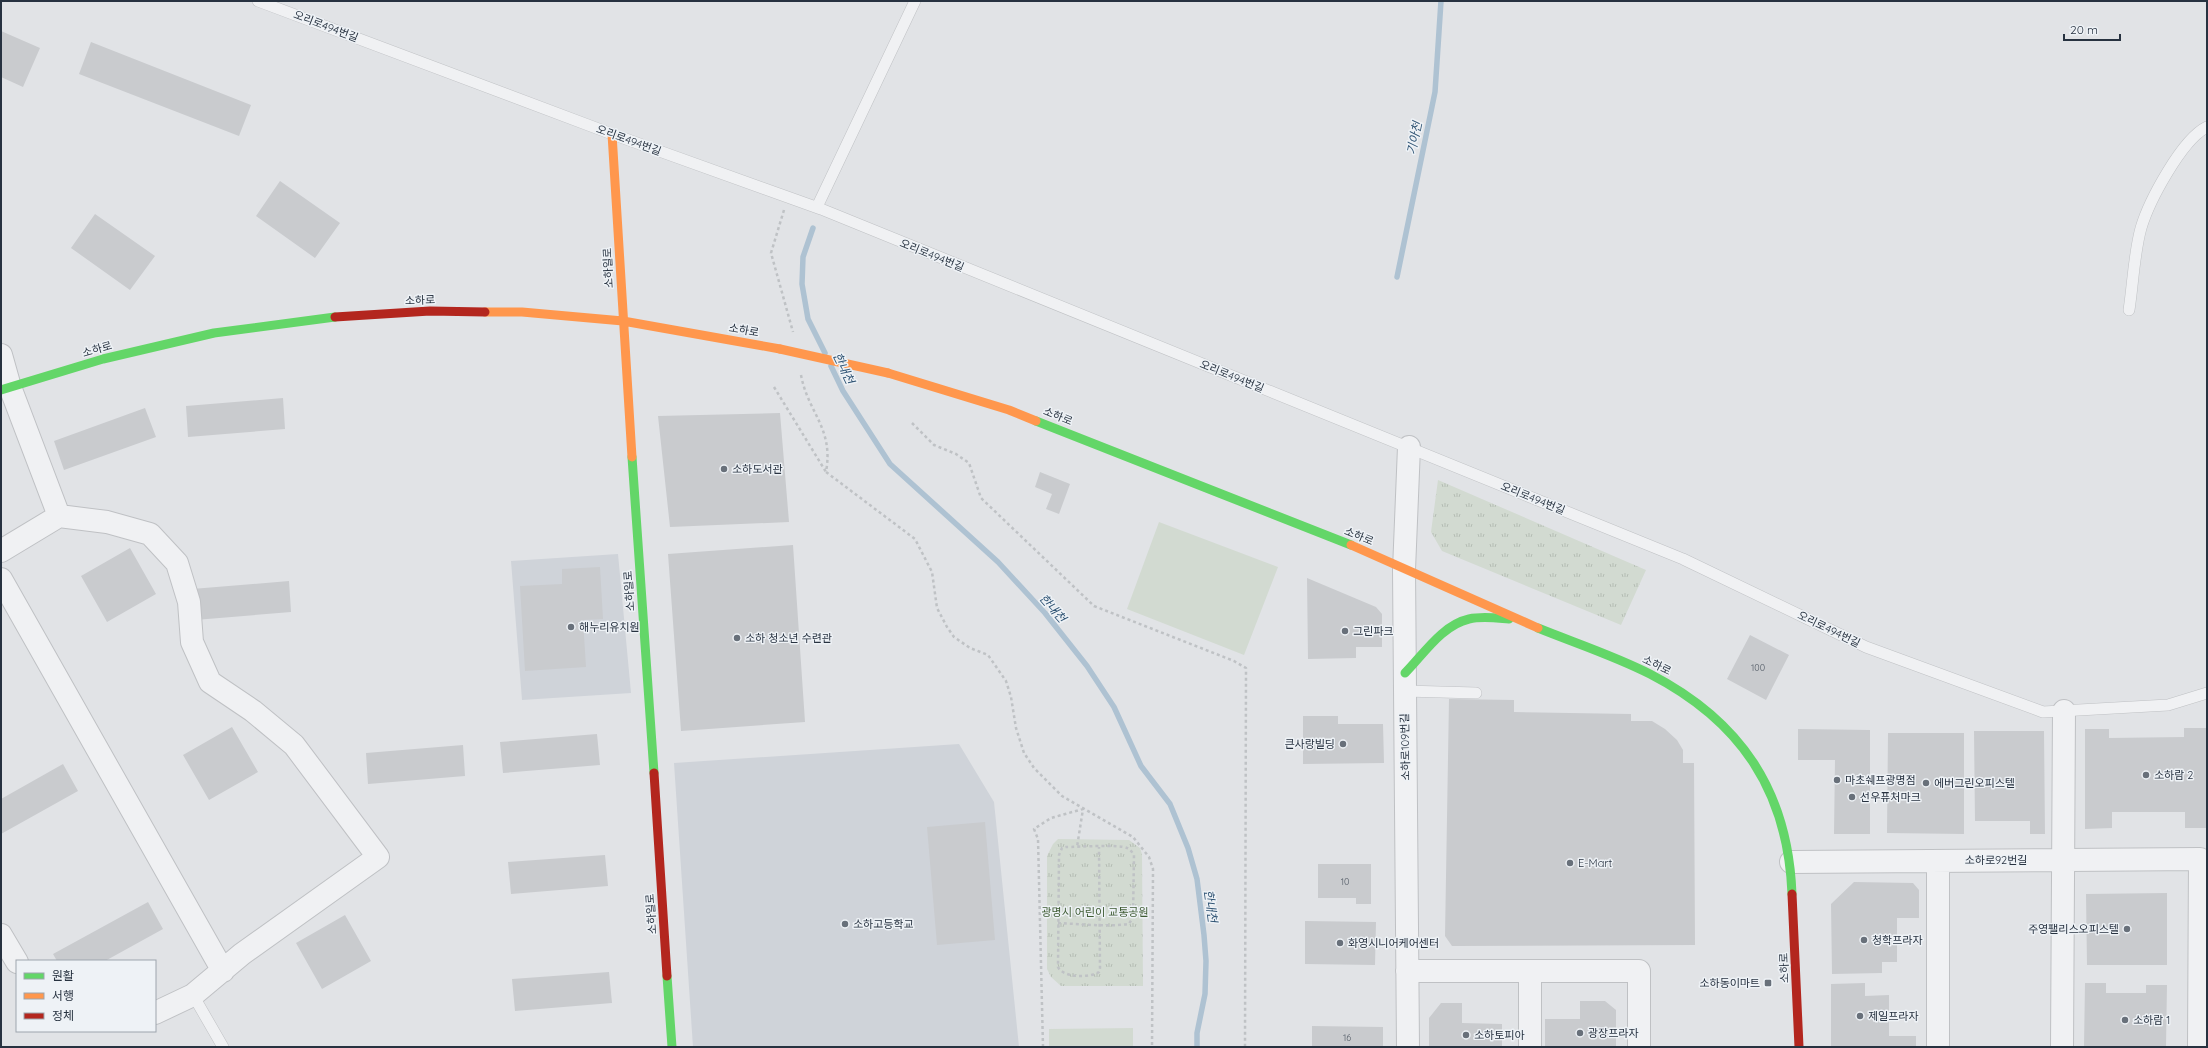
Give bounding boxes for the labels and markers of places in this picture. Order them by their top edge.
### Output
place label: 소하도서관 [732,462,783,476]
marker: 소하도서관 [719,464,729,474]
place label: 해누리유치원 [579,620,640,634]
marker: 해누리유치원 [566,622,576,632]
place label: 그린파크 [1353,624,1393,638]
marker: 그린파크 [1340,626,1350,636]
place label: 소하 청소년 수련관 [745,631,832,645]
marker: 소하 청소년 수련관 [732,633,742,643]
place label: 큰사랑빌딩 [1284,737,1335,751]
marker: 큰사랑빌딩 [1338,739,1348,749]
place label: 소하람 2 [2154,768,2193,782]
marker: 소하람 2 [2141,770,2151,780]
place label: 마초쉐프광명점 [1845,773,1916,787]
marker: 마초쉐프광명점 [1832,775,1842,785]
place label: 에버그린오피스텔 [1934,776,2015,790]
marker: 에버그린오피스텔 [1921,778,1931,788]
place label: 선우퓨처마크 [1860,790,1921,804]
marker: 선우퓨처마크 [1847,792,1857,802]
place label: E-Mart [1578,856,1613,870]
marker: E-Mart [1565,858,1575,868]
place label: 소하고등학교 [853,917,914,931]
marker: 소하고등학교 [840,919,850,929]
place label: 주영팰리스오피스텔 [2028,922,2119,936]
marker: 주영팰리스오피스텔 [2122,924,2132,934]
place label: 청학프라자 [1872,933,1923,947]
marker: 청학프라자 [1859,935,1869,945]
place label: 화영시니어케어센터 [1348,936,1439,950]
marker: 화영시니어케어센터 [1335,938,1345,948]
place label: 소하동이마트 [1699,976,1760,990]
marker: 소하동이마트 [1763,978,1773,988]
place label: 제일프라자 [1868,1009,1919,1023]
marker: 제일프라자 [1855,1011,1865,1021]
place label: 소하람 1 [2133,1013,2170,1027]
marker: 소하람 1 [2120,1015,2130,1025]
place label: 광장프라자 [1588,1026,1639,1040]
place label: 소하토피아 [1474,1028,1525,1042]
marker: 광장프라자 [1575,1028,1585,1038]
marker: 소하토피아 [1461,1030,1471,1040]

